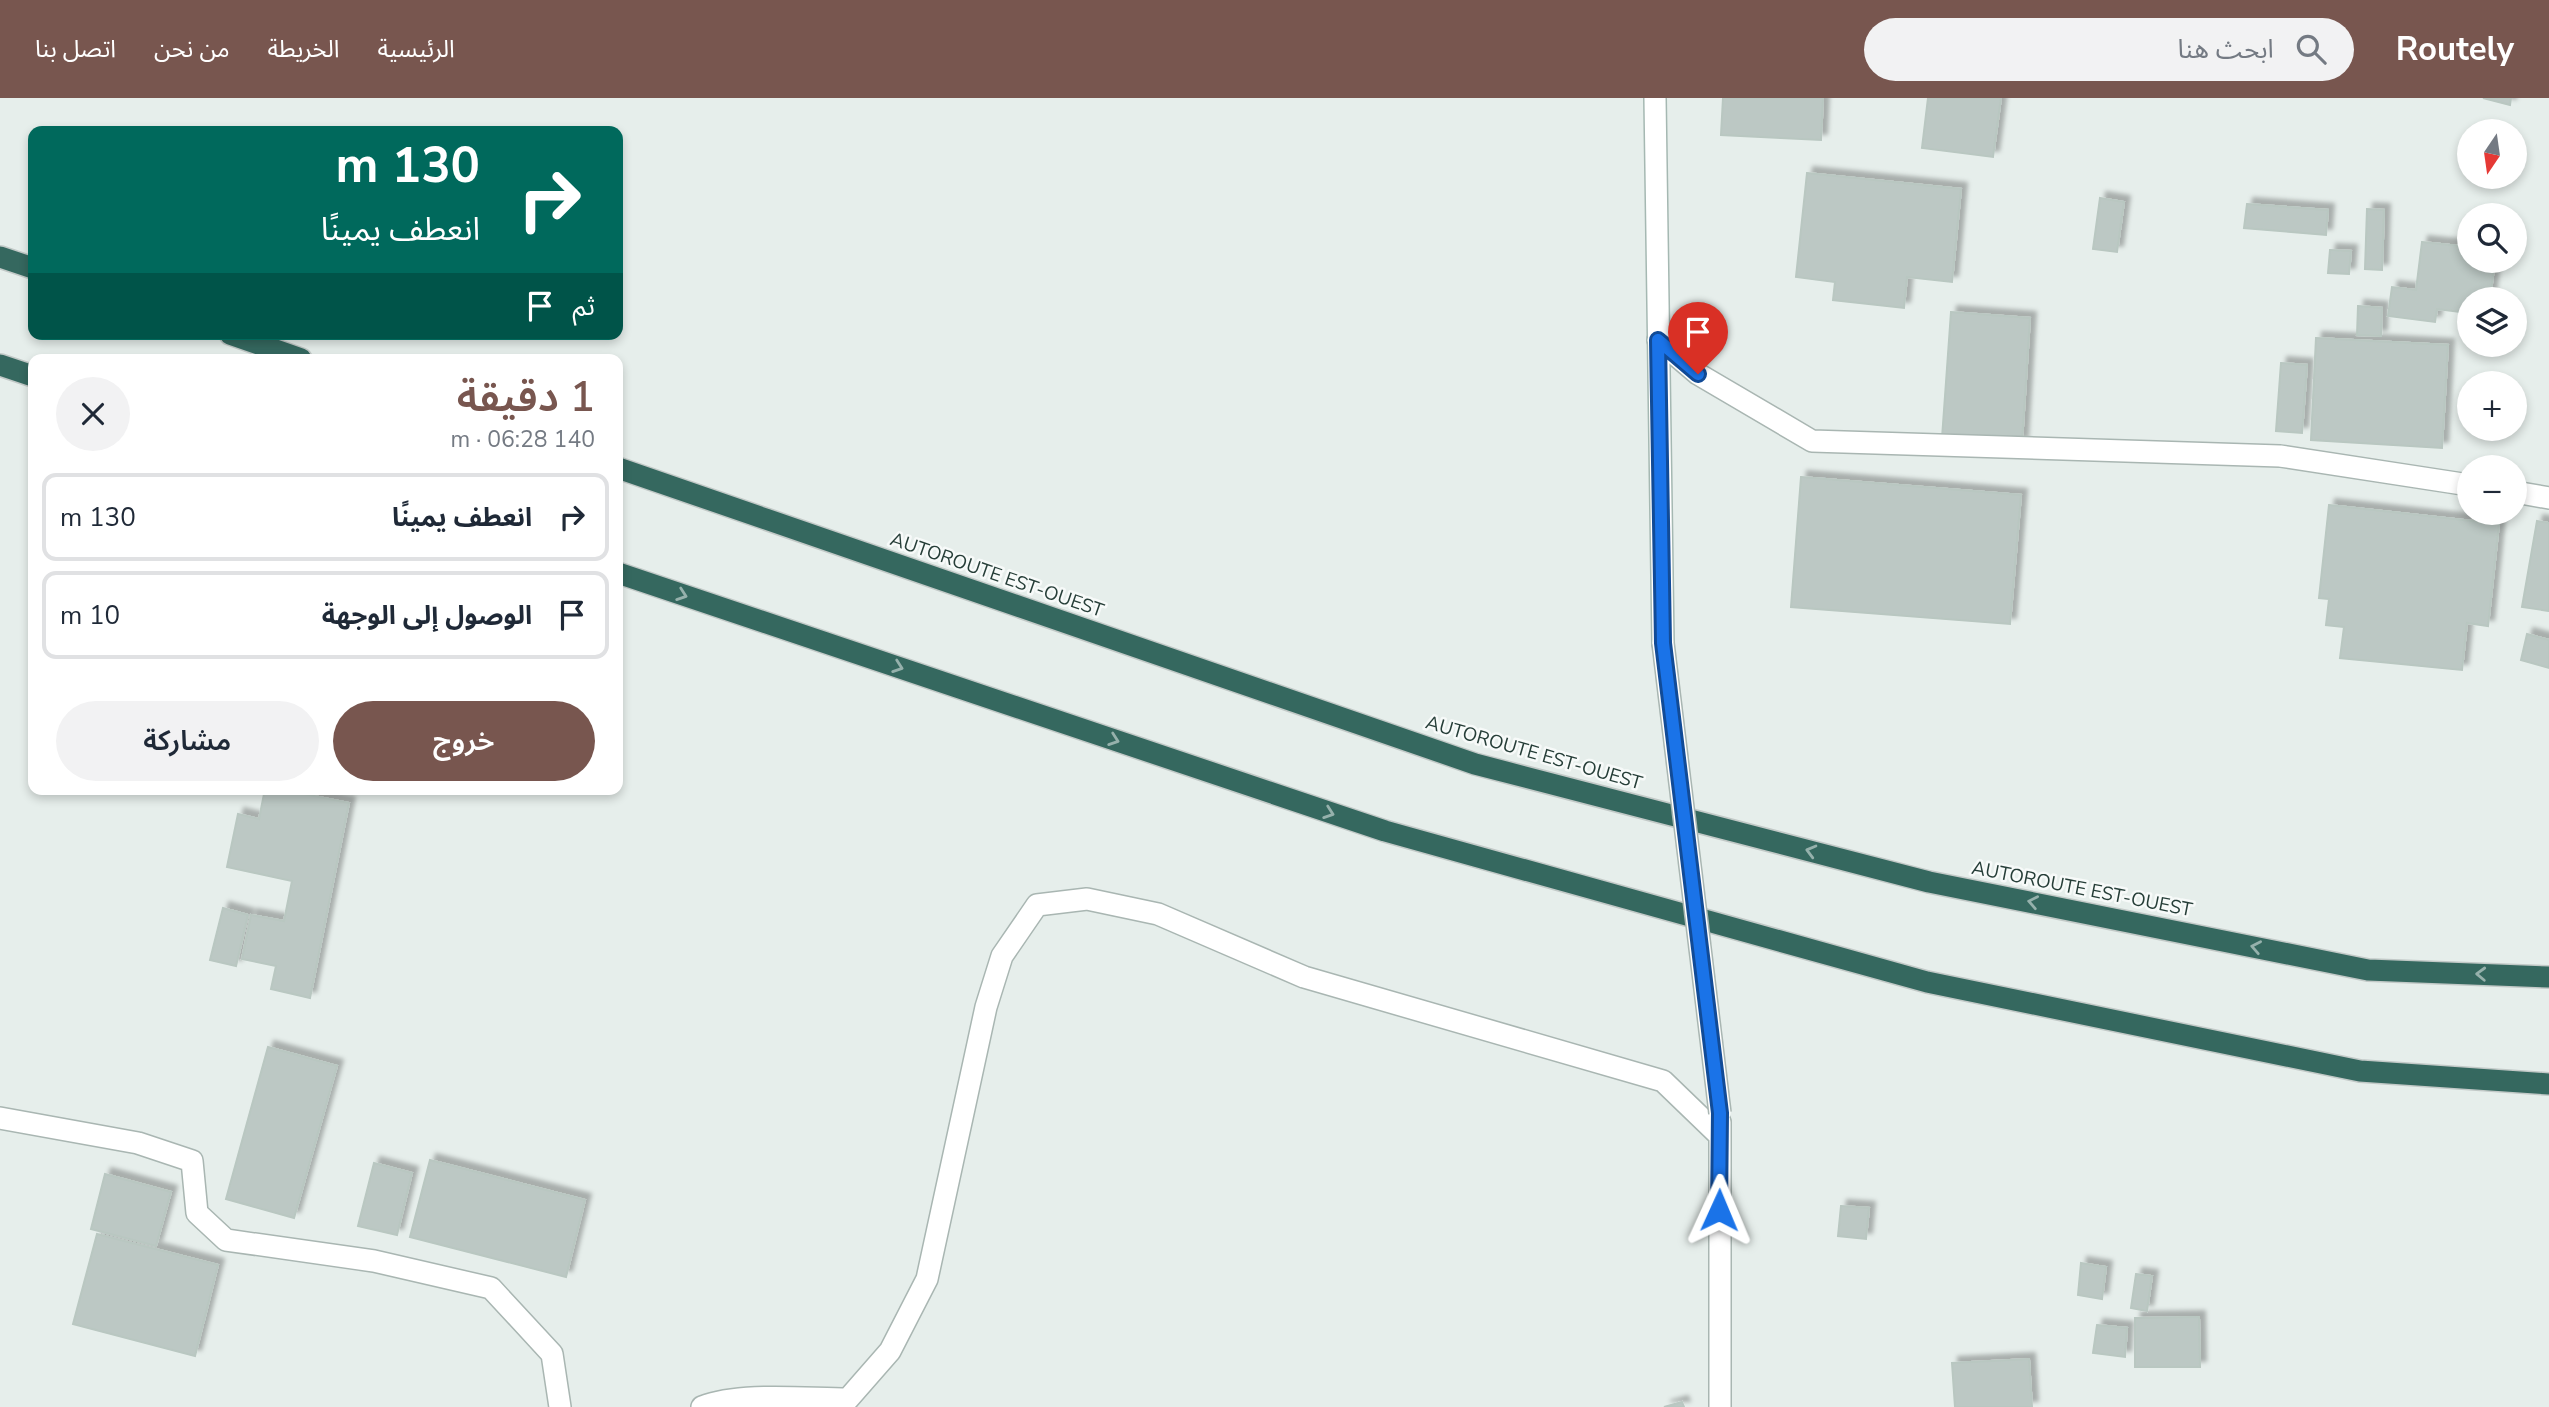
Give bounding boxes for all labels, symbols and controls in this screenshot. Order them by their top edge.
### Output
search box [1864,18,2354,81]
text: Routely [2396,27,2514,72]
icon: search [2292,30,2330,68]
text: ابحث هنا [2178,32,2274,67]
text: اتصل بنا [35,33,116,65]
text: من نحن [154,33,230,65]
text: الخريطة [268,33,340,65]
text: الرئيسية [378,33,455,65]
north arrow [2457,119,2527,189]
map controls [2457,119,2527,525]
text: 130 m [336,132,480,199]
icon: right [504,154,595,245]
button: search [2457,203,2527,273]
text: انعطف يمينًا [321,208,480,251]
icon: arrive [521,287,559,325]
button: layers [2457,287,2527,357]
text: ثم [573,289,595,324]
pin [1668,302,1728,374]
icon: arrive [1679,313,1717,351]
text: 1 دقيقة [457,369,595,426]
button: + [2457,371,2527,441]
button: close [56,377,130,451]
text: 140 m · 06:28 [450,424,595,455]
button: − [2457,455,2527,525]
icon: right [553,498,591,536]
text: 130 m [60,500,136,535]
text: انعطف يمينًا [392,500,532,535]
street label: AUTOROUTE EST-OUEST [887,526,1108,624]
one-way arrow [676,587,688,601]
icon: arrive [553,596,591,634]
text: 10 m [60,598,120,633]
text: الوصول إلى الوجهة [322,598,532,633]
one-way arrow [892,659,904,674]
button: مشاركة [56,701,319,781]
button: خروج [333,701,595,781]
street label: AUTOROUTE EST-OUEST [1423,710,1646,797]
one-way arrow [1107,732,1119,746]
one-way arrow [1323,805,1335,819]
one-way arrow [1805,845,1817,859]
street label: AUTOROUTE EST-OUEST [1969,855,2195,923]
one-way arrow [2027,896,2039,911]
one-way arrow [2250,941,2262,956]
one-way arrow [2475,967,2486,982]
position arrow [1682,1173,1756,1247]

